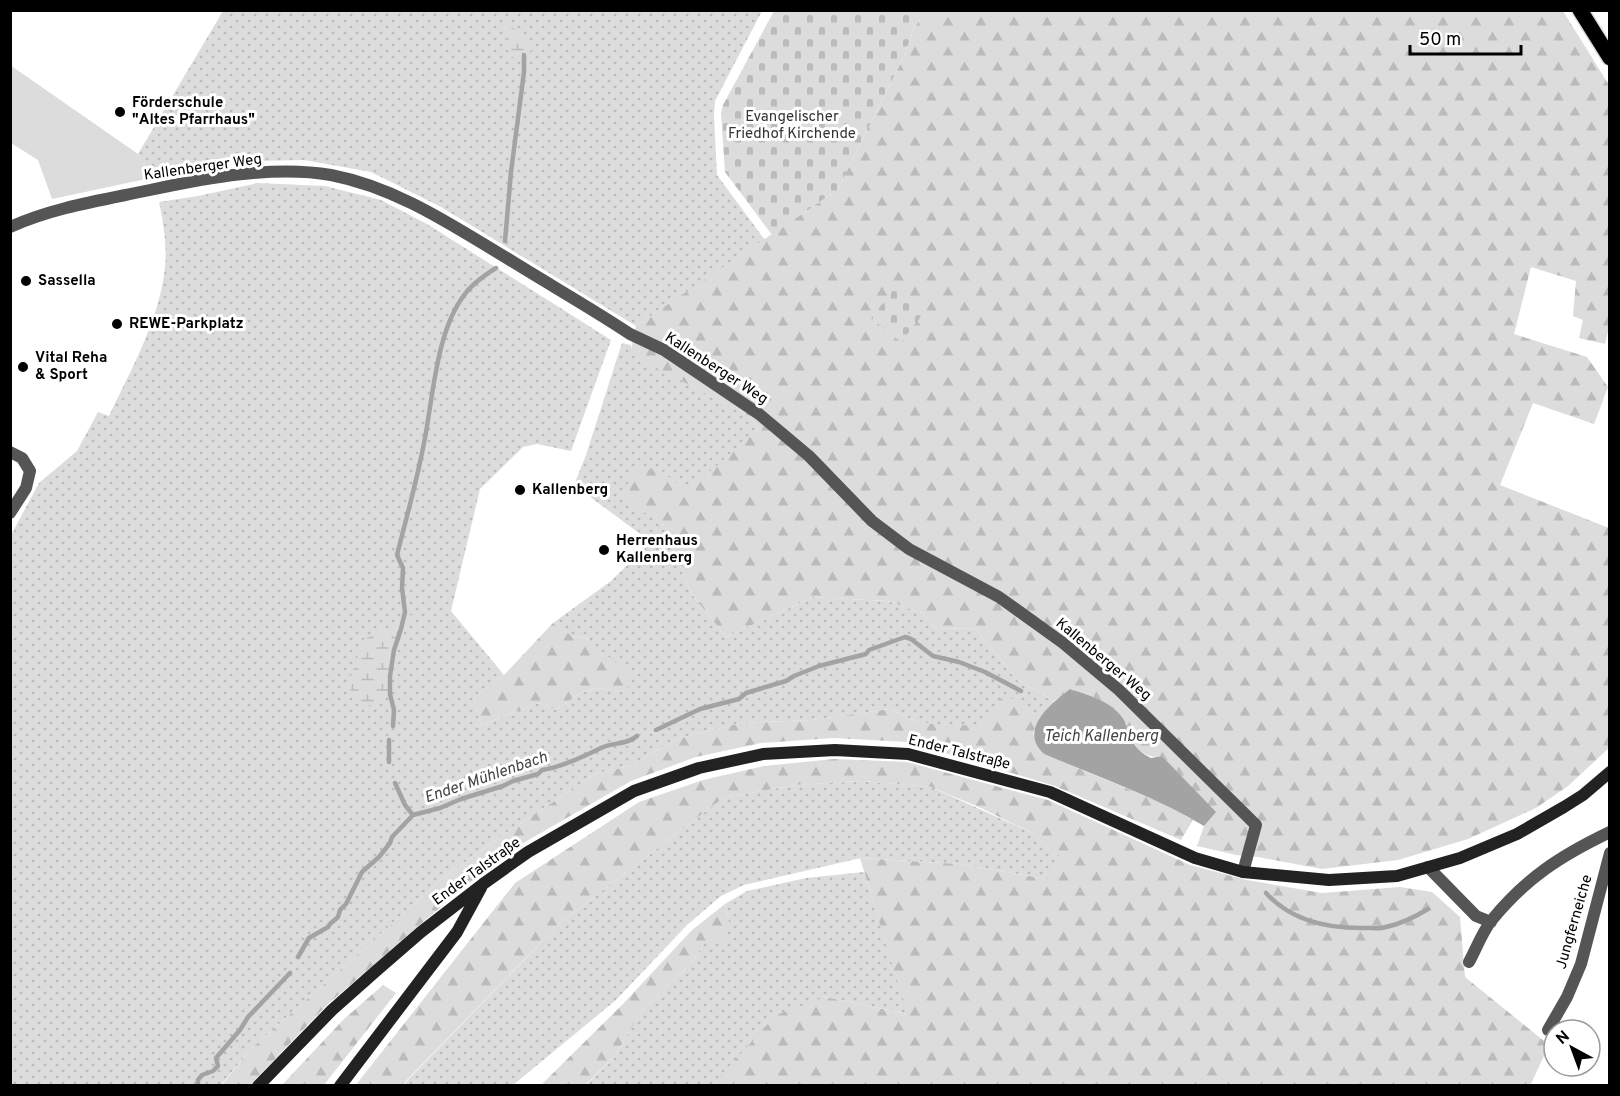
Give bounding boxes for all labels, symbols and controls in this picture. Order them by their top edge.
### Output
scale bar [1410,18,1521,56]
text: 50 m [1419,29,1461,52]
place label: Förderschule "Altes Pfarrhaus" [132,94,255,130]
marker: Förderschule "Altes Pfarrhaus" [113,105,127,119]
park label: Evangelischer Friedhof Kirchende [728,108,856,144]
street label: Kallenberger Weg [143,150,263,186]
place label: Sassella [38,272,96,291]
marker: Sassella [19,274,33,288]
place label: REWE-Parkplatz [129,315,244,334]
marker: REWE-Parkplatz [110,317,124,331]
street label: Kallenberger Weg [661,329,771,409]
place label: Vital Reha & Sport [35,349,107,385]
marker: Vital Reha & Sport [16,360,30,374]
place label: Kallenberg [532,481,608,500]
marker: Kallenberg [513,483,527,497]
place label: Herrenhaus Kallenberg [616,532,698,568]
marker: Herrenhaus Kallenberg [597,543,611,557]
street label: Kallenberger Weg [1051,614,1155,706]
water label: Teich Kallenberg [1044,727,1159,747]
street label: Ender Talstraße [906,731,1012,775]
water label: Ender Mühlenbach [422,747,550,808]
street label: Ender Talstraße [429,834,525,910]
street label: Jungferneiche [1552,873,1598,971]
north arrow [1542,1018,1602,1078]
text: N [1553,1027,1574,1050]

